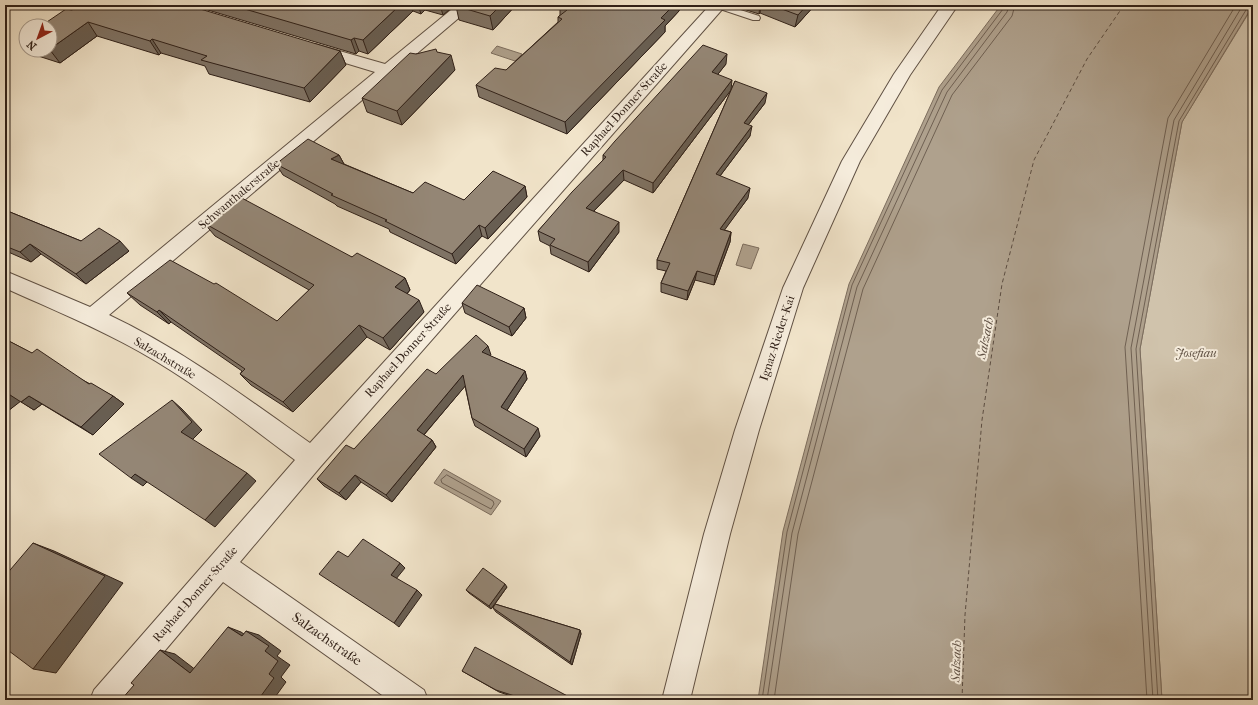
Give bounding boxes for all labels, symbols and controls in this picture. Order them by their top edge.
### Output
north arrow [18,18,58,58]
text: N [24,37,39,53]
street label: Raphael-Donner-Straße [578,59,670,159]
street label: Schwanthalerstraße [195,156,283,232]
street label: Ignaz-Rieder-Kai [757,293,798,382]
street label: Raphael-Donner-Straße [362,300,454,400]
water label: Salzach [973,316,996,361]
street label: Salzachstraße [131,334,199,382]
park label: Josefiau [1175,346,1217,360]
street label: Raphael-Donner-Straße [150,543,240,645]
street label: Salzachstraße [289,609,365,669]
water label: Salzach [948,639,964,683]

